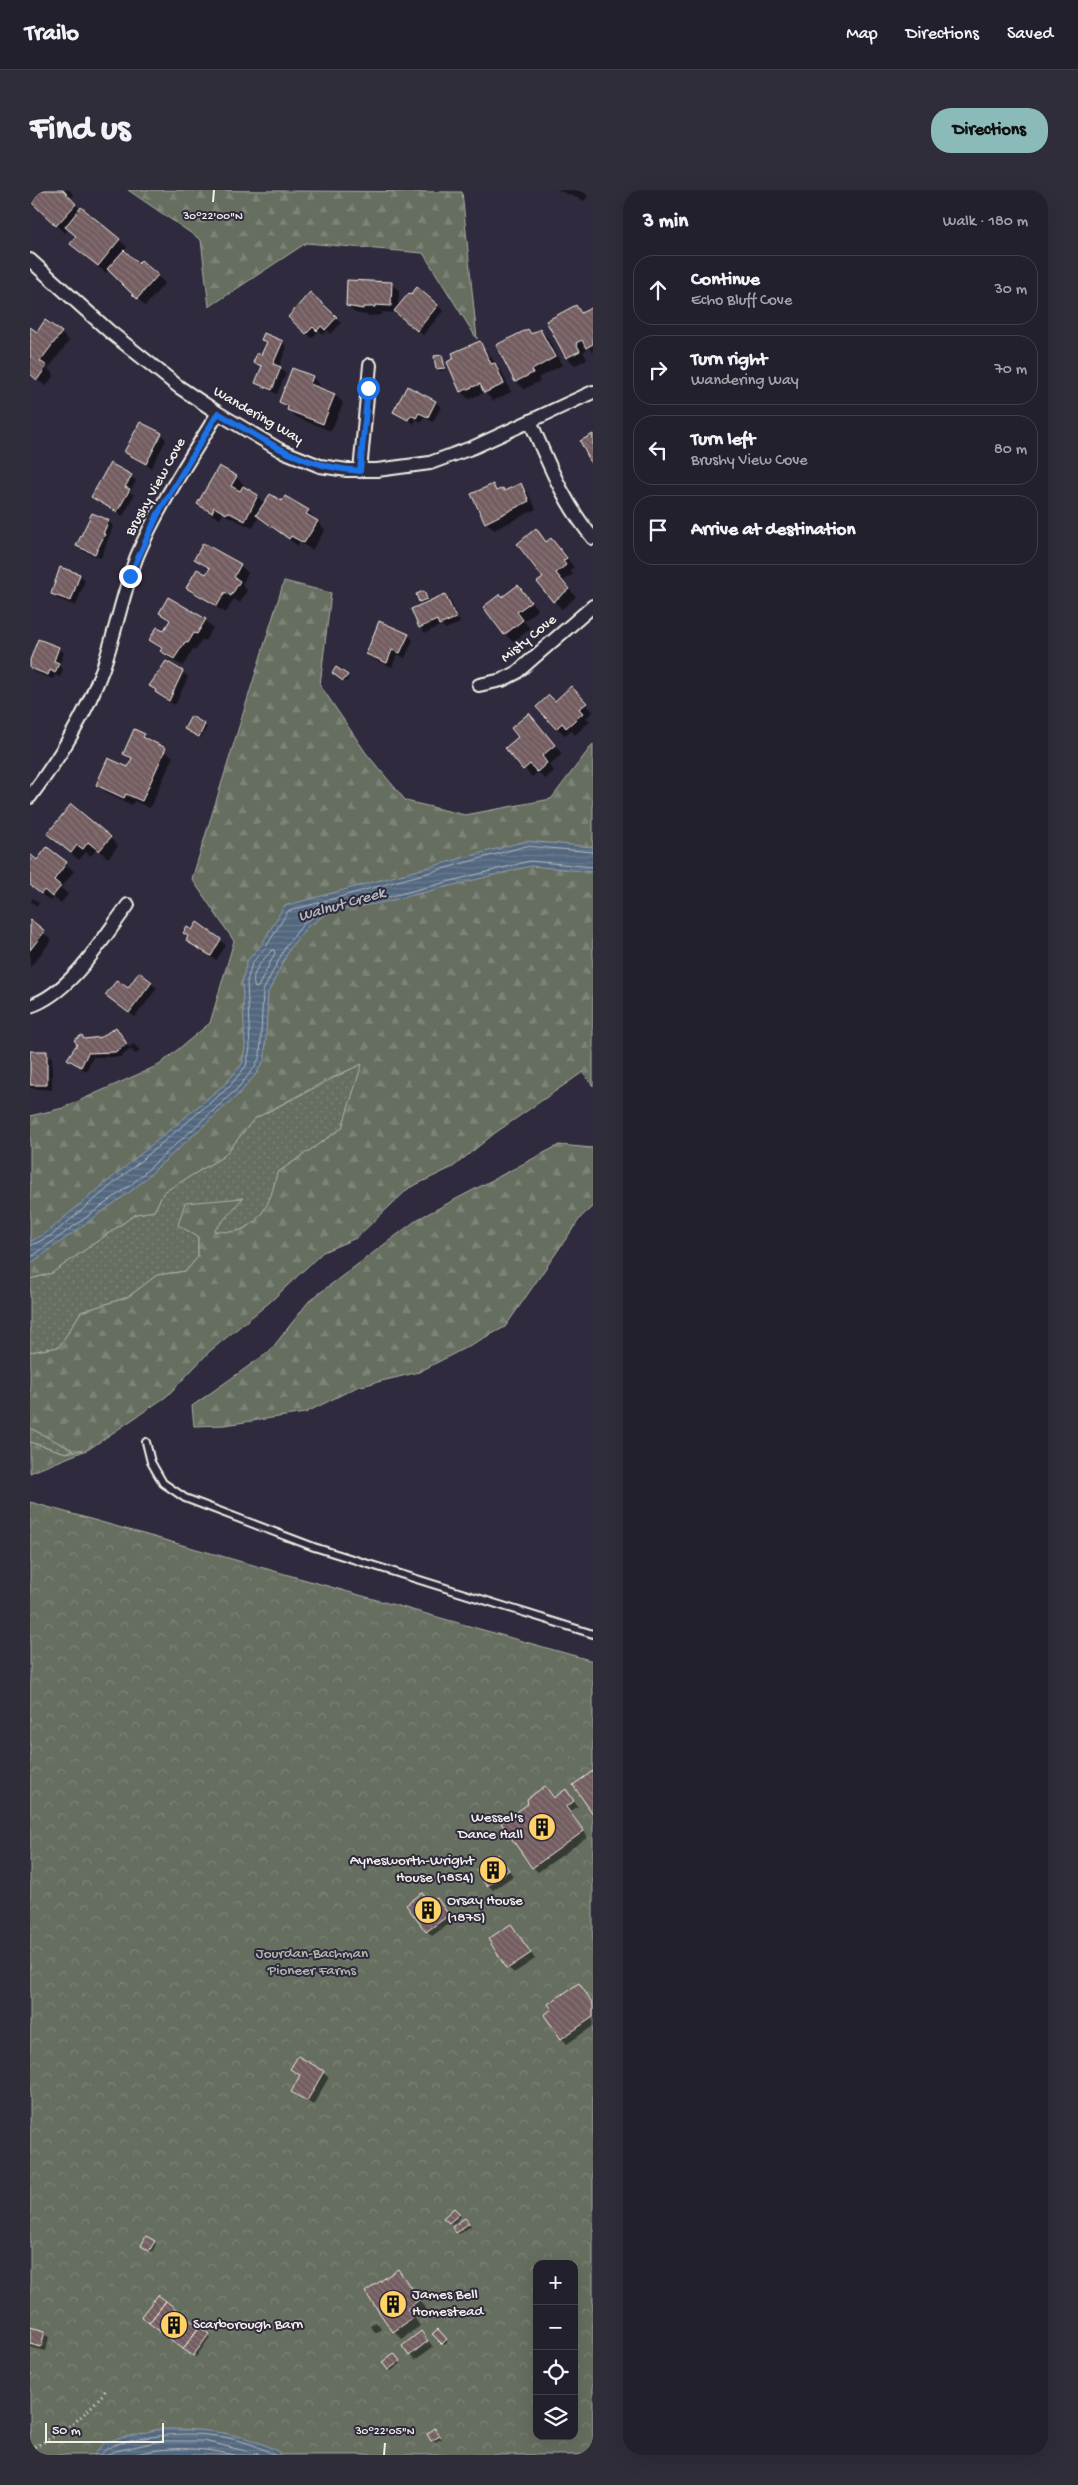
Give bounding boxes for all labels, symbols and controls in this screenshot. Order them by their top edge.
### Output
text: Trailo [25,20,79,49]
text: Map [846,24,878,45]
text: Directions [906,24,979,45]
text: Saved [1007,24,1053,45]
button: Directions [931,108,1048,153]
text: Find us [30,110,130,151]
text: 30°22'00"N [182,210,243,224]
text: 3 min [643,210,688,235]
text: Walk · 180 m [943,213,1028,232]
text: Continue [691,269,760,292]
icon: ahead [644,276,672,304]
text: 30 m [994,281,1027,300]
text: Echo Bluff Cove [691,292,792,311]
text: Turn right [691,349,767,372]
icon: right [644,356,672,384]
text: 70 m [994,361,1027,380]
text: Wandering Way [691,372,799,391]
route start [357,377,380,400]
street label: Wandering Way [210,383,307,449]
text: Turn left [691,429,755,452]
street label: Brushy View Cove [121,435,190,540]
icon: left [644,436,672,464]
text: 80 m [994,441,1027,460]
text: Brushy View Cove [691,452,808,471]
icon: arrive [644,516,672,544]
text: Arrive at destination [691,519,855,542]
route end [119,565,142,588]
street label: Misty Cove [497,611,561,667]
water label: Walnut Creek [296,884,389,927]
place label: Wessel's Dance Hall [457,1809,523,1844]
building icon: Wessel's Dance Hall [527,1812,557,1842]
place label: Aynesworth-Wright House (1854) [350,1852,476,1887]
building icon: Aynesworth-Wright House (1854) [478,1855,508,1885]
place label: Orsay House (1875) [447,1892,523,1927]
building icon: Orsay House (1875) [413,1895,443,1925]
park label: Jourdan-Bachman Pioneer Farms [256,1945,368,1980]
map controls [533,2260,578,2440]
button: + [533,2260,578,2305]
place label: James Bell Homestead [412,2286,484,2321]
building icon: James Bell Homestead [378,2289,408,2319]
button: − [533,2305,578,2350]
building icon: Scarborough Barn [159,2310,189,2340]
place label: Scarborough Barn [193,2316,303,2334]
button: locate [533,2350,578,2395]
button: layers [533,2395,578,2440]
scale bar [45,2420,164,2443]
text: 50 m [52,2423,81,2440]
text: 30°22'05"N [354,2425,415,2439]

